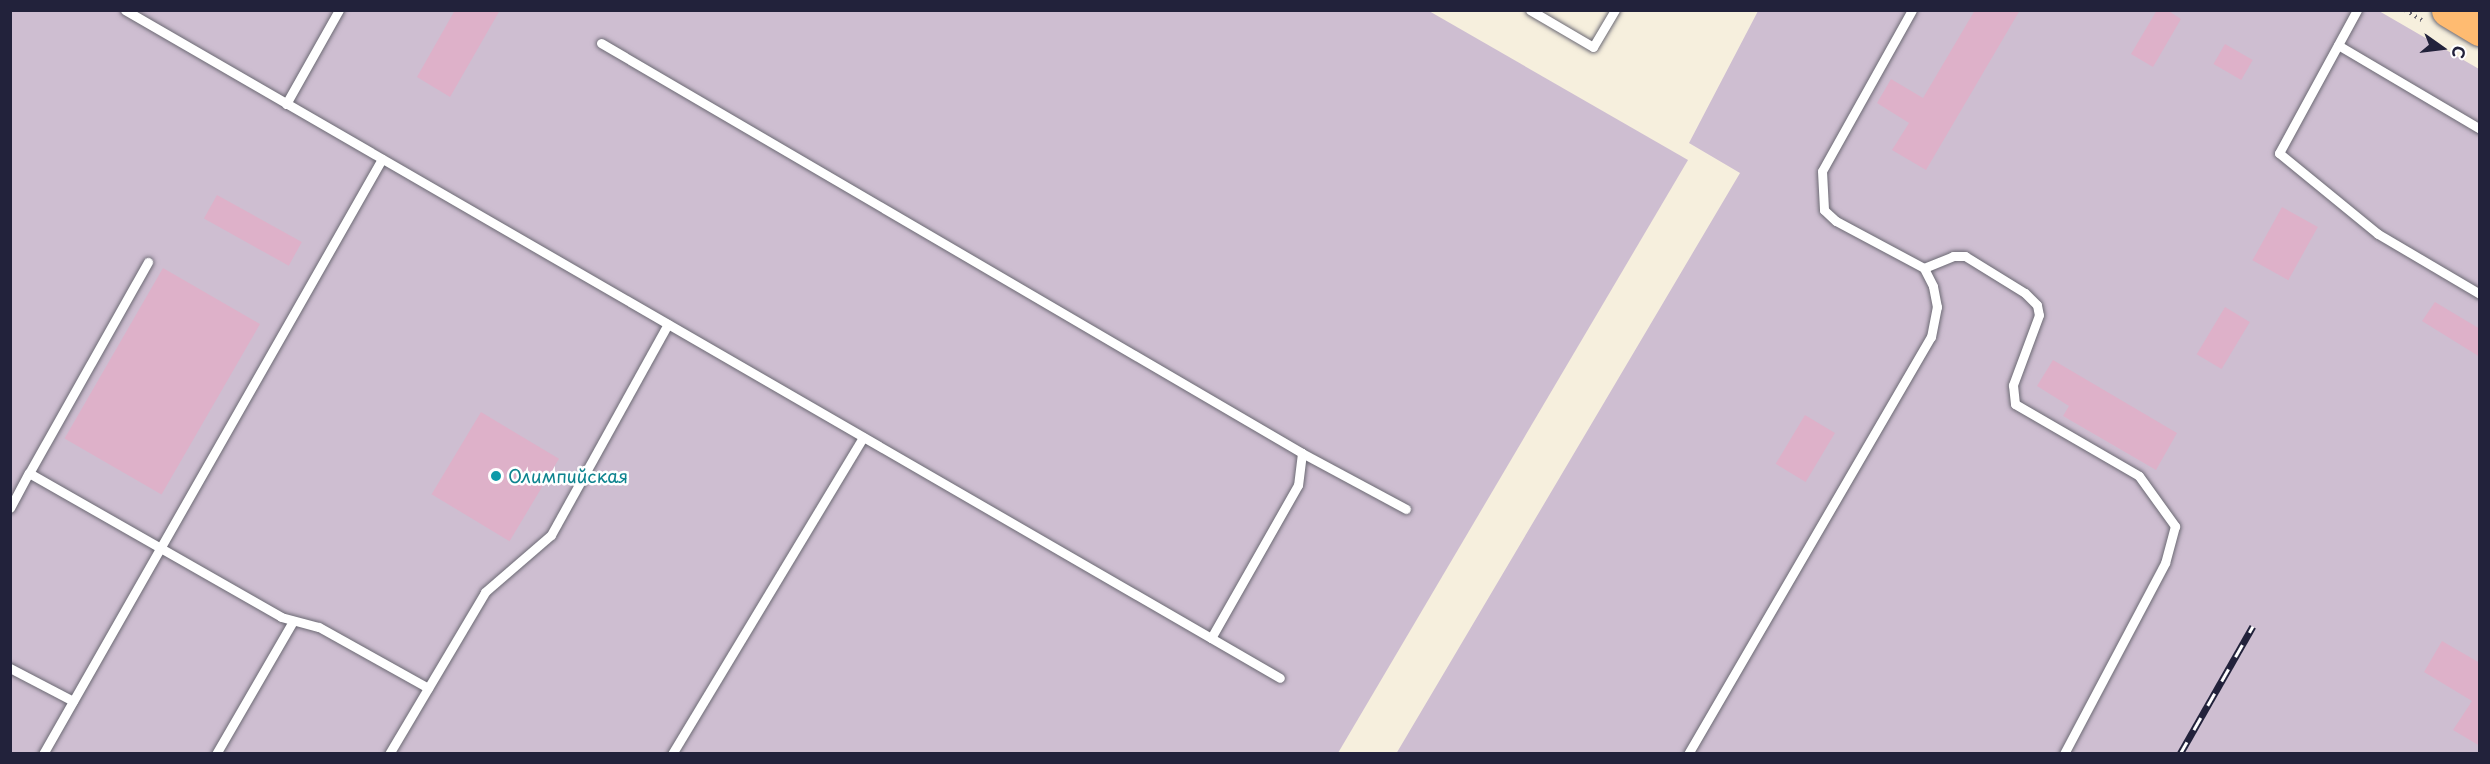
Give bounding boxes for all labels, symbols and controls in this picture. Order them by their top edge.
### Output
north arrow [2412,18,2472,78]
text: С [2446,44,2473,61]
place label: Олимпийская [508,465,628,487]
marker: Олимпийская [489,469,503,483]

